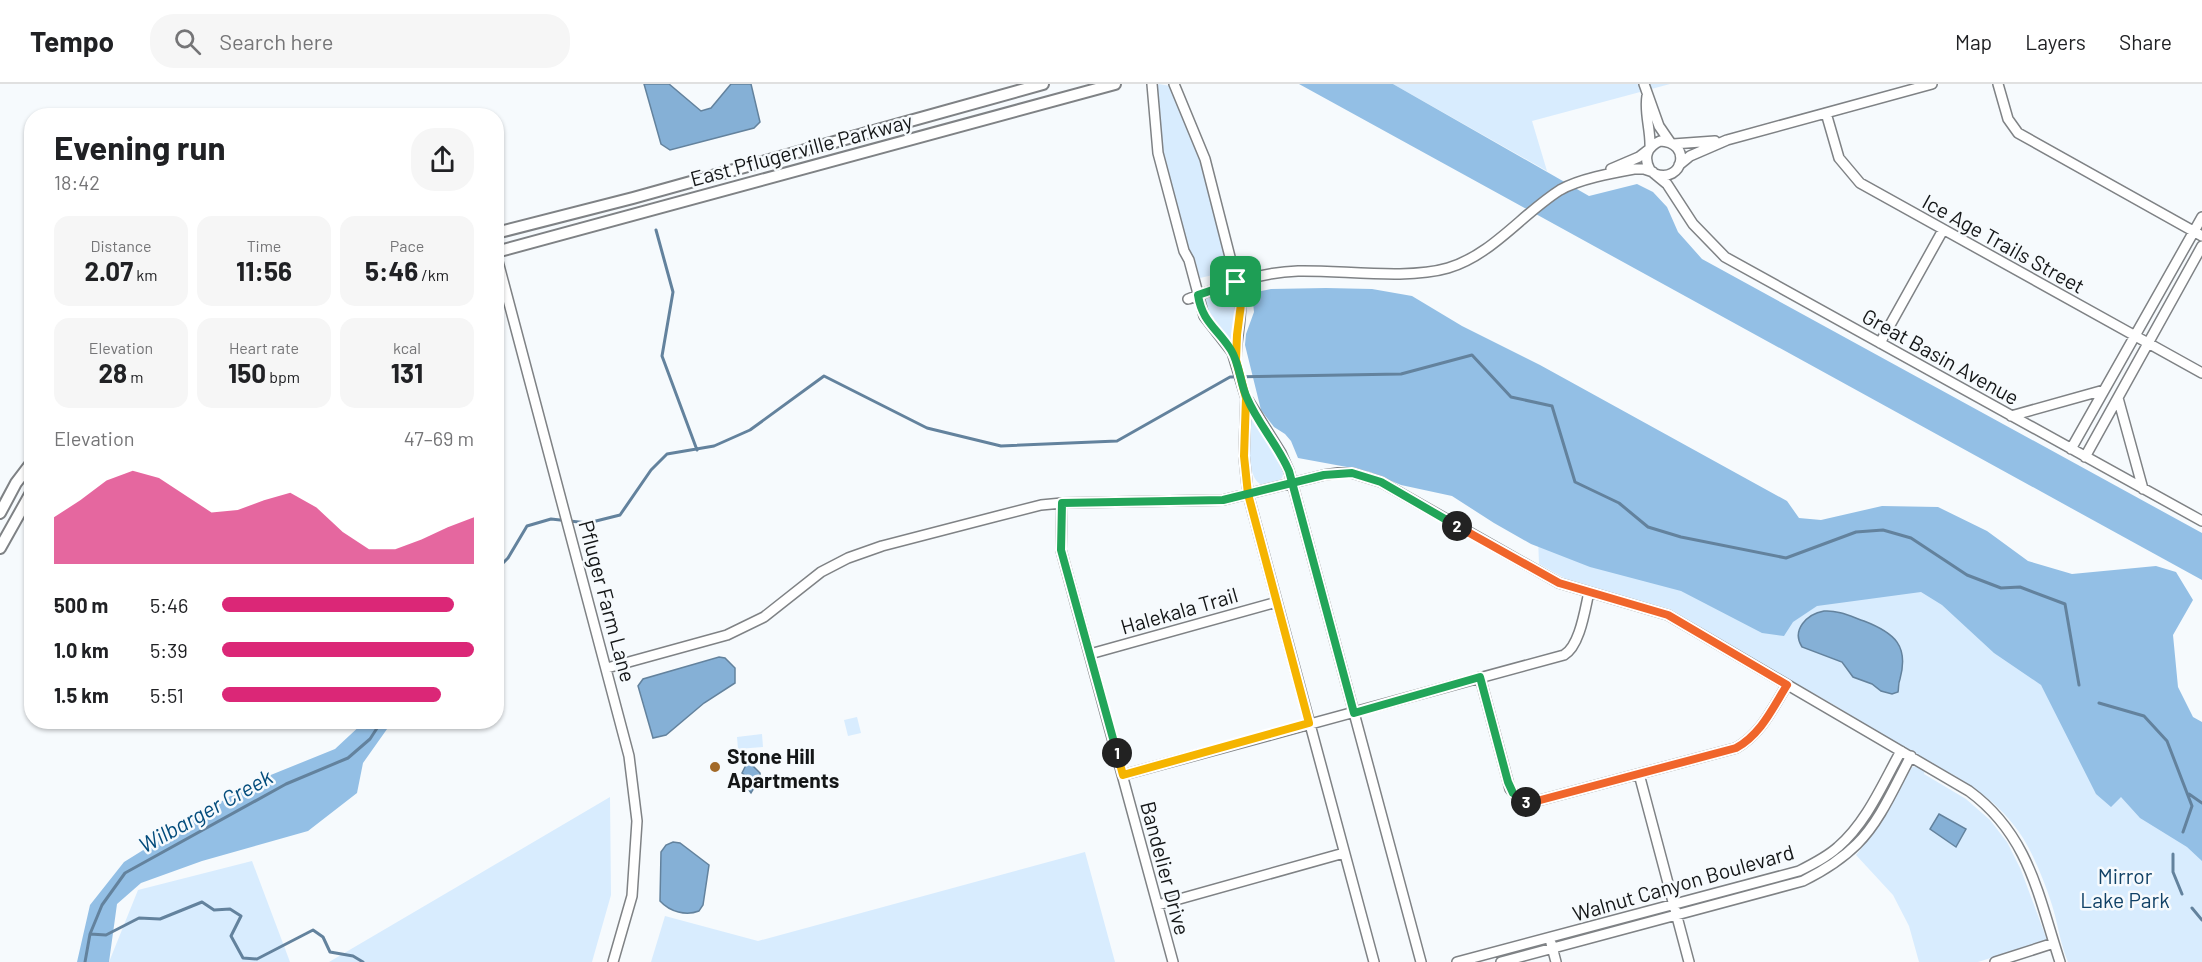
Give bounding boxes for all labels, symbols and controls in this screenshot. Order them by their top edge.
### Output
search box [150,14,570,68]
text: Tempo [30,24,114,58]
icon: search [171,25,204,58]
text: Search here [219,28,333,54]
text: Map [1955,29,1992,54]
text: Layers [2025,29,2086,54]
text: Share [2119,29,2172,54]
street label: East Pflugerville Parkway [687,107,915,191]
text: Evening run [54,127,226,167]
button: share [411,128,474,191]
text: 18:42 [54,170,100,194]
street label: Ice Age Trails Street [1919,188,2089,298]
text: Distance [91,236,151,255]
text: Time [247,236,281,255]
text: Pace [390,236,424,255]
text: 2.07 [84,255,133,286]
text: 11:56 [236,255,292,286]
text: 5:46 [365,255,418,286]
pin [1210,256,1261,307]
text: km [133,265,158,284]
text: /km [418,265,449,284]
icon: arrive [1219,265,1252,298]
street label: Great Basin Avenue [1858,303,2024,409]
text: Elevation [89,338,153,357]
text: Heart rate [229,338,299,357]
text: kcal [393,338,421,357]
text: 28 [98,357,127,388]
text: 150 [228,357,266,388]
text: 131 [391,357,423,388]
text: m [127,367,144,386]
text: bpm [266,367,300,386]
text: Elevation [54,426,135,450]
text: 47–69 m [404,426,474,450]
pin: 2 [1442,511,1472,541]
text: 2 [1453,516,1461,535]
street label: Pfluger Farm Lane [574,517,642,685]
street label: Halekala Trail [1118,581,1240,639]
text: 500 m [54,593,108,617]
text: 5:46 [150,593,188,617]
text: 1.0 km [54,638,109,662]
text: 5:39 [150,638,188,662]
text: 1.5 km [54,683,109,707]
text: 5:51 [150,683,184,707]
pin: 1 [1102,738,1132,768]
place label: Stone Hill Apartments [727,743,839,792]
text: 1 [1114,743,1120,762]
marker: Stone Hill Apartments [708,760,722,774]
water label: Wilbarger Creek [134,762,277,857]
pin: 3 [1511,787,1541,817]
text: 3 [1522,792,1530,811]
street label: Bandelier Drive [1136,798,1196,938]
street label: Walnut Canyon Boulevard [1569,838,1797,926]
park label: Mirror Lake Park [2080,863,2170,912]

